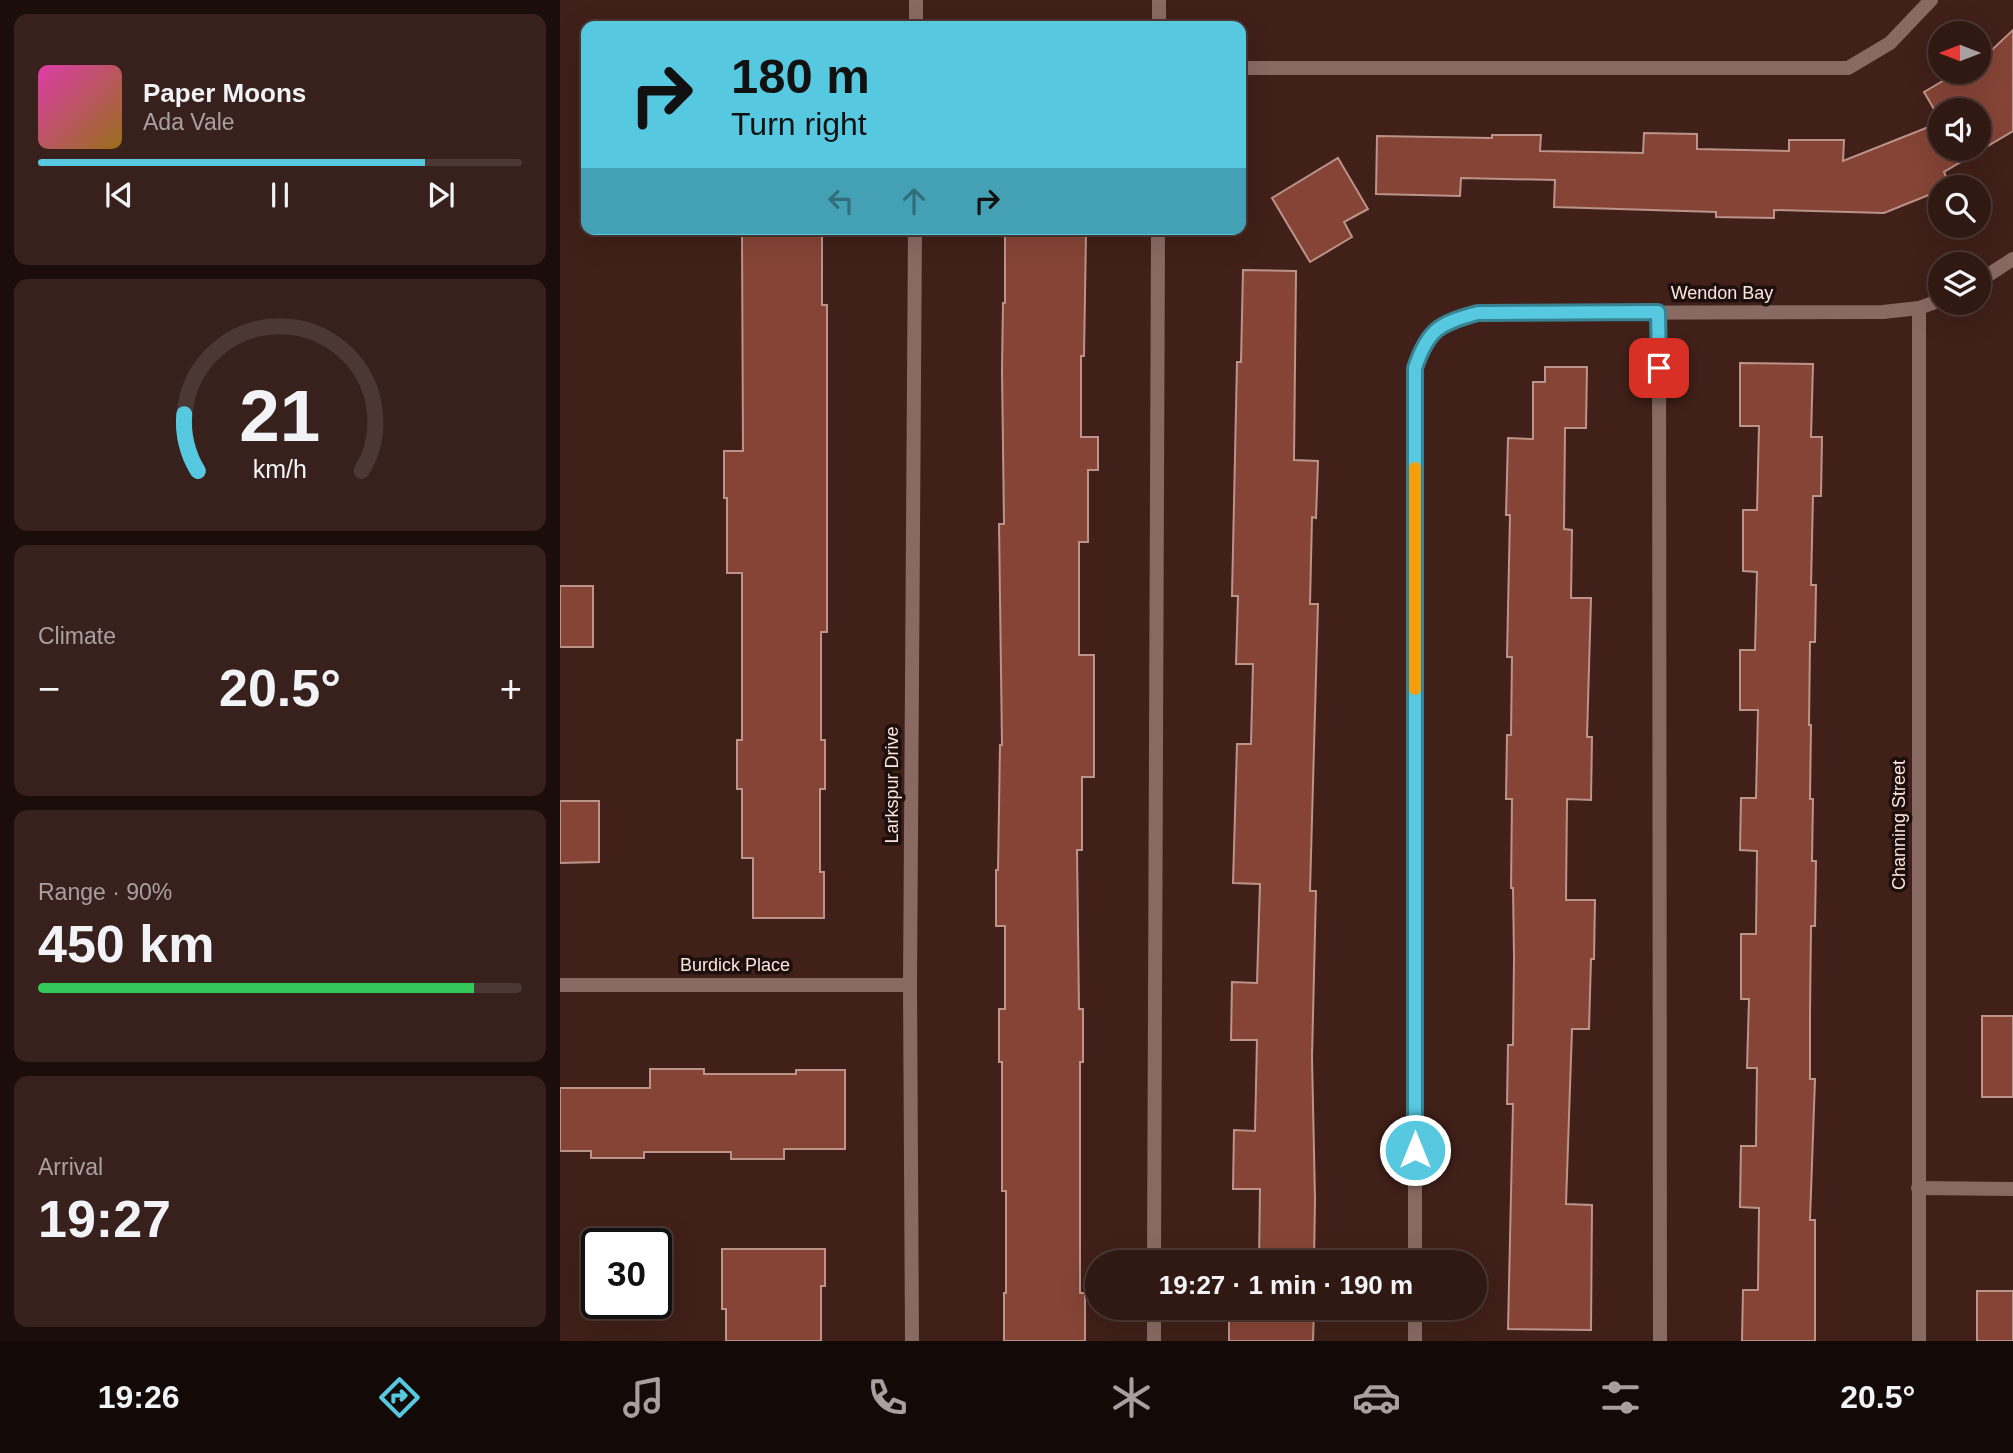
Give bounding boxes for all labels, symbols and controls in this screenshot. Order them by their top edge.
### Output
north arrow [1928,21,1992,84]
map controls [1928,21,1991,315]
icon: right [616,49,707,140]
text: 180 m [731,49,870,103]
text: Paper Moons [143,78,306,108]
button: sound [1928,98,1991,161]
text: Turn right [731,106,867,142]
text: Ada Vale [143,109,235,135]
button: search [1928,175,1991,238]
icon: previous [100,176,138,214]
icon: pause [261,176,299,214]
icon: next [422,176,460,214]
icon: left [822,182,860,220]
icon: ahead [895,182,933,220]
icon: right [968,182,1006,220]
button: layers [1928,252,1991,315]
street label: Wendon Bay [1671,283,1773,303]
pin [1629,338,1689,398]
icon: arrive [1640,349,1678,387]
text: 21 [240,376,320,457]
text: km/h [253,455,307,483]
text: Climate [38,623,116,649]
text: 20.5° [219,659,341,717]
text: − [38,668,60,710]
text: + [500,668,522,710]
street label: Larkspur Drive [882,726,902,844]
street label: Channing Street [1889,760,1909,890]
text: Range · 90% [38,879,172,905]
text: 450 km [38,915,214,973]
street label: Burdick Place [680,955,790,975]
position arrow [1378,1113,1452,1187]
text: Arrival [38,1154,103,1180]
text: 19:27 [38,1190,171,1248]
speed limit sign: 30 [581,1228,672,1319]
text: 19:27 · 1 min · 190 m [1159,1270,1413,1300]
icon: directions [375,1373,424,1422]
icon: music [619,1373,668,1422]
icon: phone [863,1373,912,1422]
icon: climate [1107,1373,1156,1422]
icon: car [1352,1373,1401,1422]
icon: filters [1596,1373,1645,1422]
text: 19:26 [98,1379,179,1415]
text: 20.5° [1840,1379,1915,1415]

